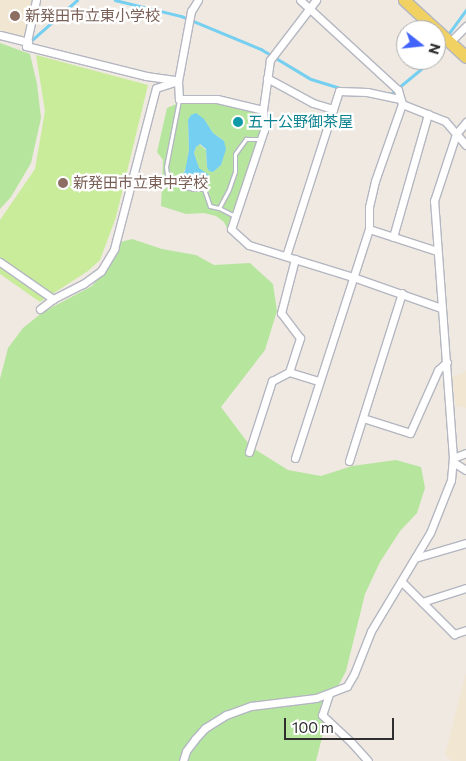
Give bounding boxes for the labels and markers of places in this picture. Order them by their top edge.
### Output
place label: 新発田市立東小学校 [25,7,160,25]
marker: 新発田市立東小学校 [9,10,21,22]
place label: 五十公野御茶屋 [248,113,353,131]
marker: 五十公野御茶屋 [232,116,244,128]
place label: 新発田市立東中学校 [73,174,208,192]
marker: 新発田市立東中学校 [57,177,69,189]

